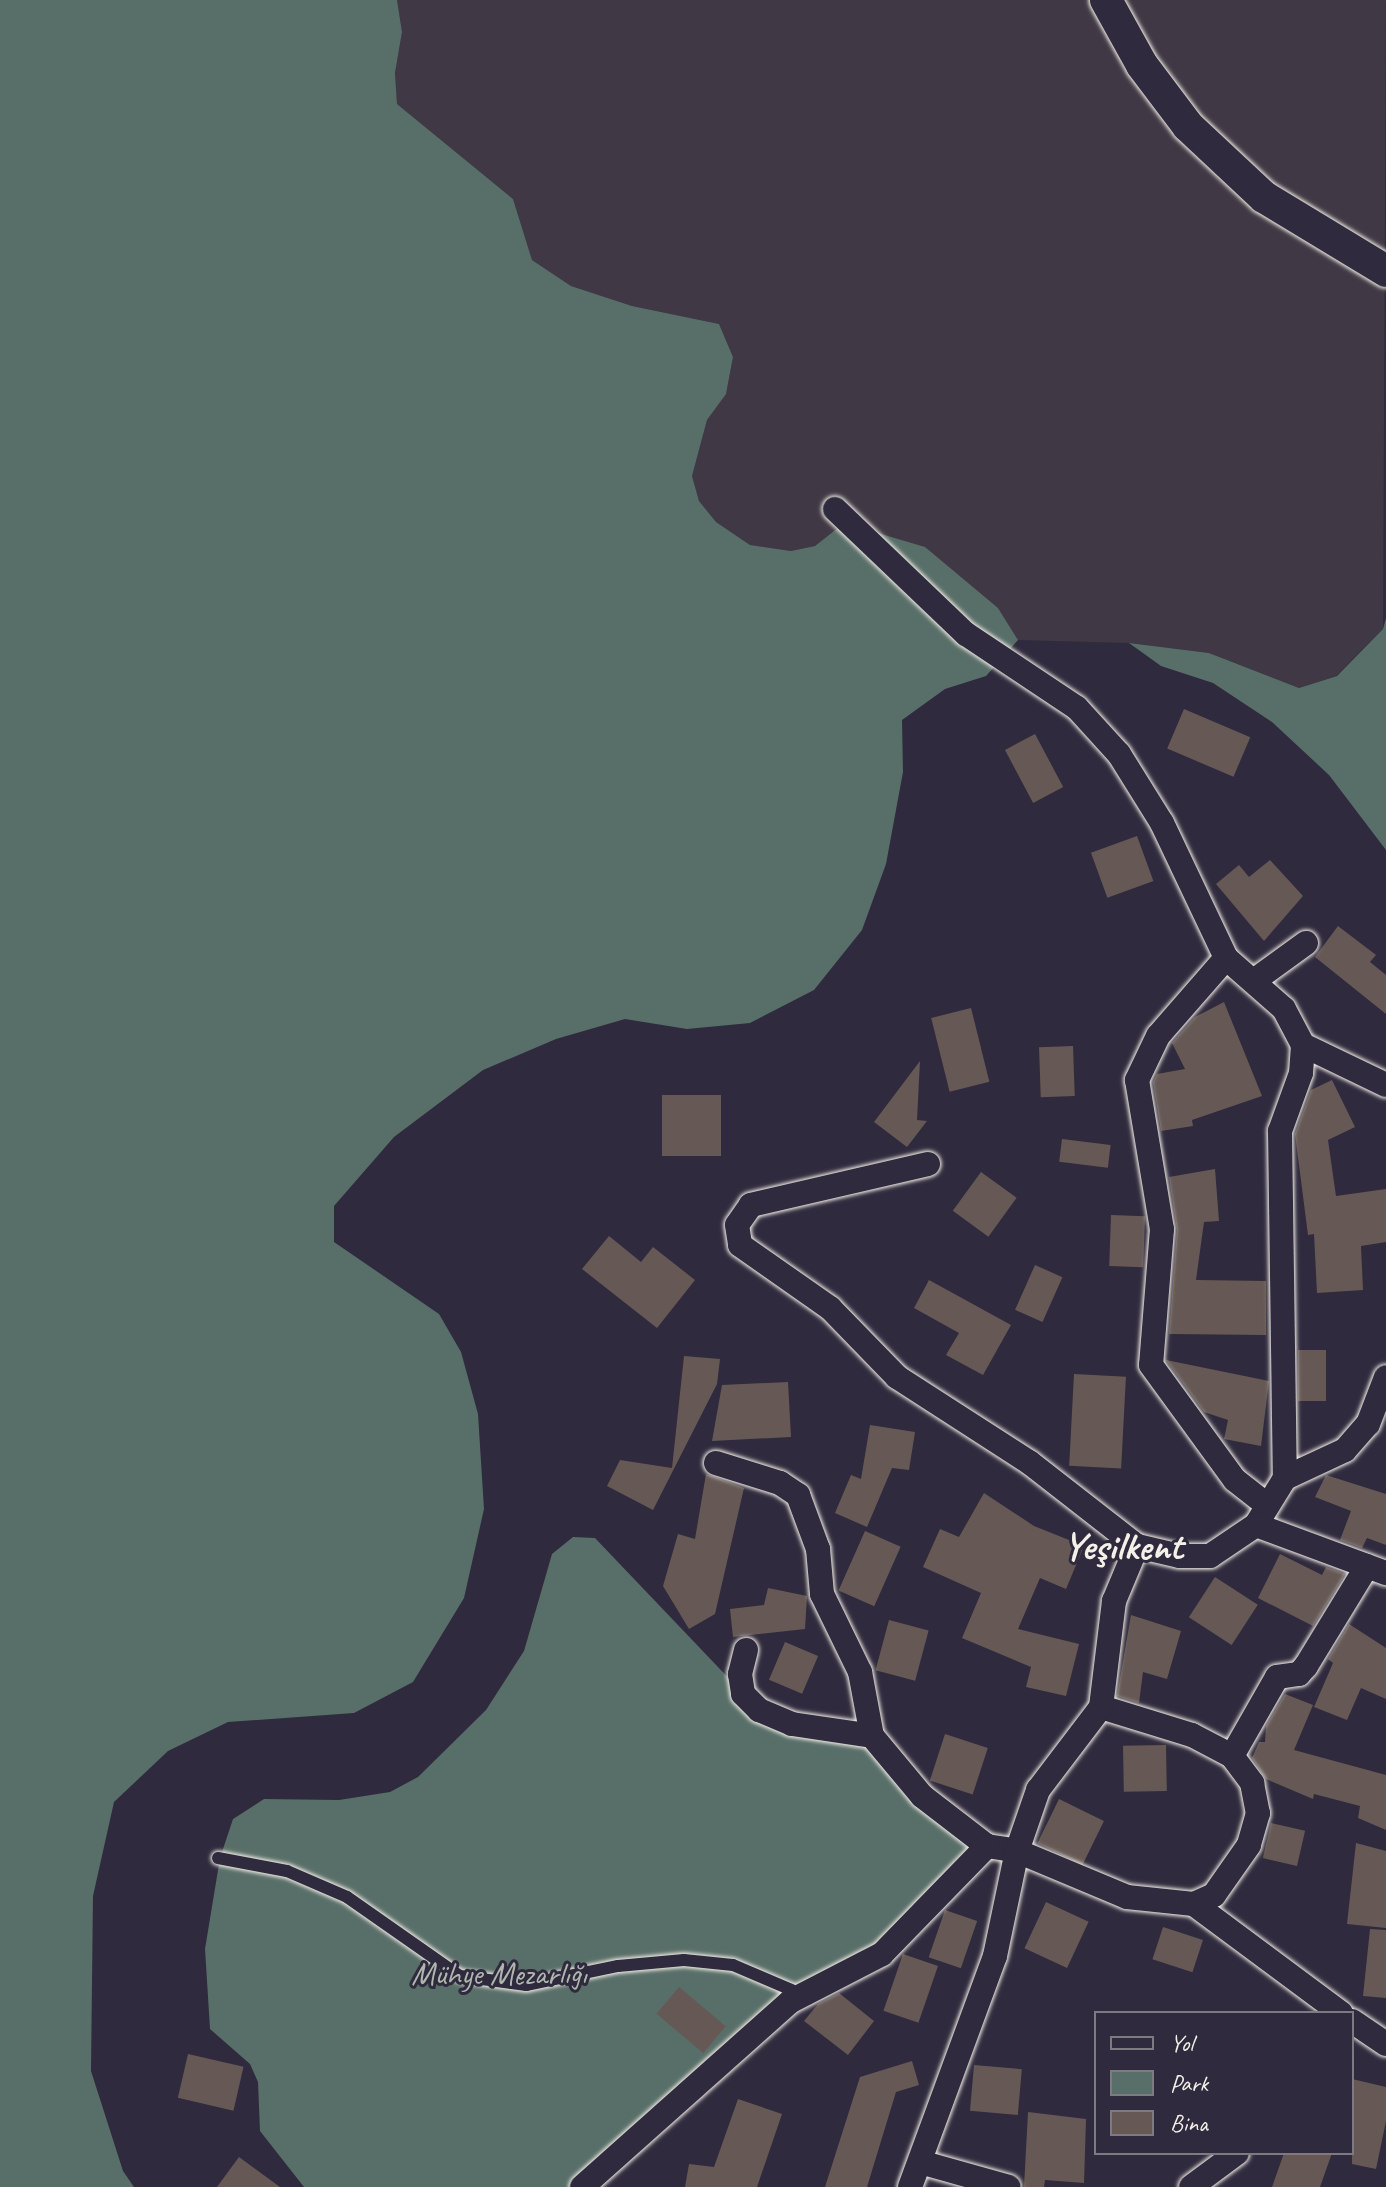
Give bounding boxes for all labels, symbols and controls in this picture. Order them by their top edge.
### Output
district label: Yeşilkent [1063,1522,1183,1570]
park label: Mühye Mezarlığı [411,1955,587,1993]
legend [1094,2011,1354,2155]
text: Yol [1170,2028,1193,2058]
text: Park [1170,2068,1208,2098]
text: Bina [1170,2108,1208,2138]

